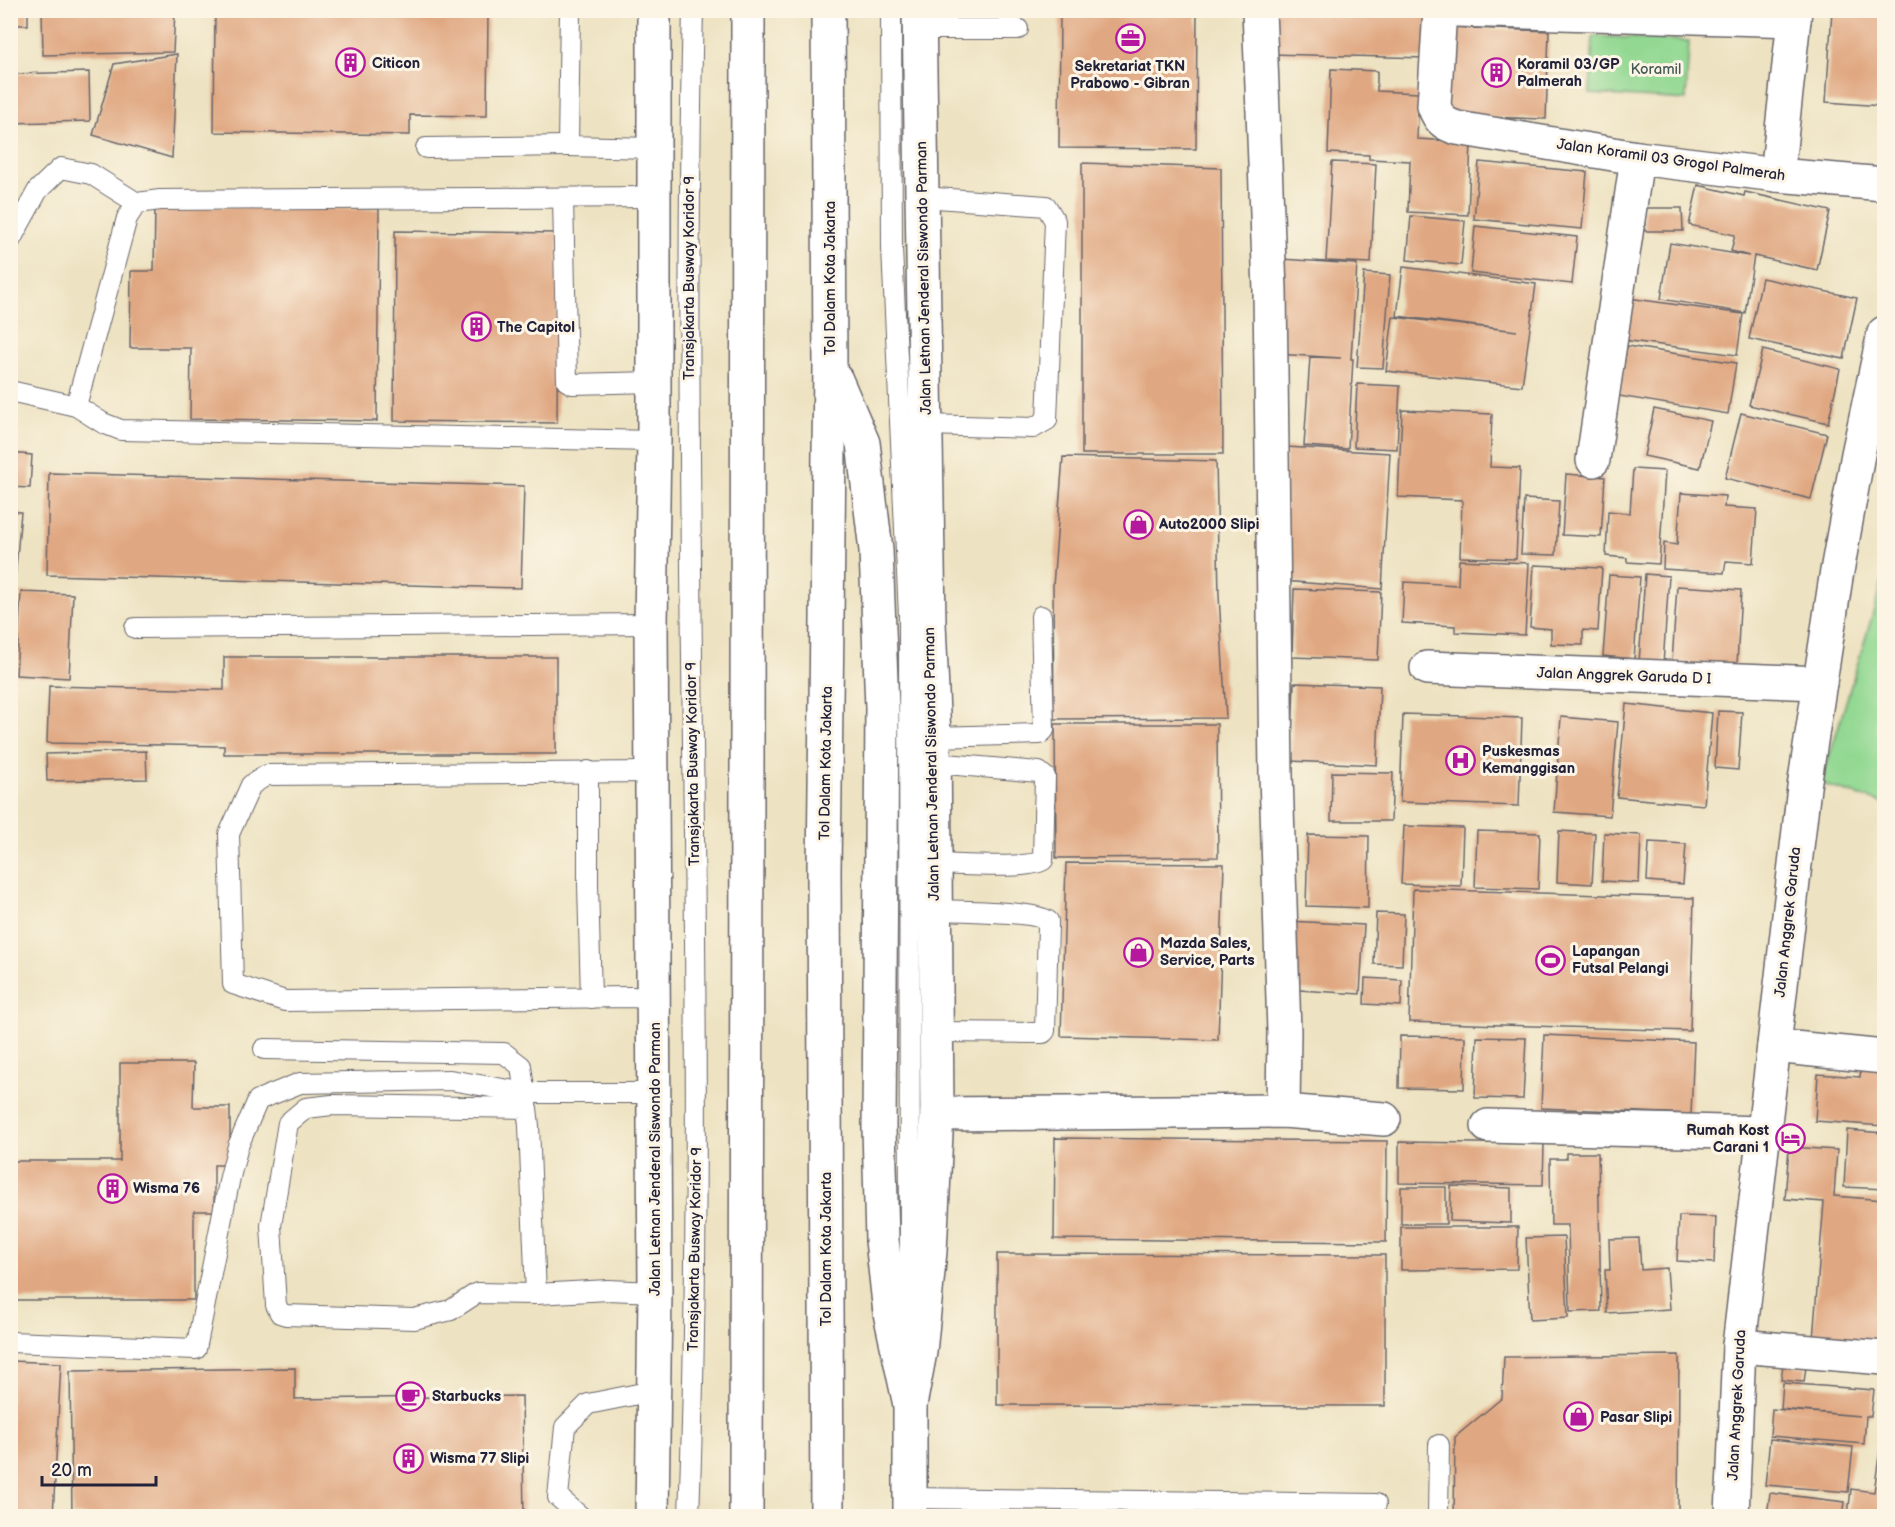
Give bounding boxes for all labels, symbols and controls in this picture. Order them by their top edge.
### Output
office icon: Sekretariat TKN Prabowo - Gibran [1114,23,1146,55]
building icon: Citicon [335,47,367,79]
place label: Citicon [372,54,420,73]
place label: Koramil 03/GP Palmerah [1517,55,1620,91]
place label: Sekretariat TKN Prabowo - Gibran [1070,57,1190,93]
building icon: Koramil 03/GP Palmerah [1480,57,1512,89]
park label: Koramil [1631,60,1681,79]
street label: Jalan Koramil 03 Grogol Palmerah [1555,135,1787,185]
street label: Jalan Letnan Jenderal Siswondo Parman [912,141,936,415]
street label: Transjakarta Busway Koridor 9 [680,176,699,380]
street label: Tol Dalam Kota Jakarta [821,201,840,355]
building icon: The Capitol [460,311,492,343]
place label: The Capitol [497,318,575,337]
shop icon: Auto2000 Slipi [1122,508,1154,540]
place label: Auto2000 Slipi [1158,515,1259,534]
street label: Jalan Letnan Jenderal Siswondo Parman [920,627,944,901]
street label: Transjakarta Busway Koridor 9 [682,662,704,866]
street label: Jalan Anggrek Garuda D I [1536,663,1712,689]
street label: Tol Dalam Kota Jakarta [815,686,837,840]
place label: Puskesmas Kemanggisan [1482,742,1575,778]
hospital icon: Puskesmas Kemanggisan [1445,744,1477,776]
street label: Jalan Anggrek Garuda [1771,846,1805,998]
place label: Mazda Sales, Service, Parts [1160,934,1255,970]
shop icon: Mazda Sales, Service, Parts [1123,936,1155,968]
place label: Lapangan Futsal Pelangi [1572,942,1669,978]
sports icon: Lapangan Futsal Pelangi [1535,944,1567,976]
street label: Jalan Letnan Jenderal Siswondo Parman [646,1022,665,1296]
place label: Rumah Kost Carani 1 [1686,1121,1769,1157]
hotel icon: Rumah Kost Carani 1 [1774,1123,1806,1155]
street label: Transjakarta Busway Koridor 9 [684,1147,706,1351]
building icon: Wisma 76 [96,1172,128,1204]
street label: Tol Dalam Kota Jakarta [817,1172,836,1326]
place label: Wisma 76 [133,1179,200,1198]
street label: Jalan Anggrek Garuda [1724,1329,1750,1481]
cafe icon: Starbucks [395,1380,427,1412]
place label: Starbucks [432,1387,501,1406]
shop icon: Pasar Slipi [1563,1401,1595,1433]
place label: Pasar Slipi [1600,1408,1672,1427]
building icon: Wisma 77 Slipi [393,1442,425,1474]
scale bar [42,1449,156,1487]
place label: Wisma 77 Slipi [430,1449,529,1468]
text: 20 m [51,1460,92,1481]

